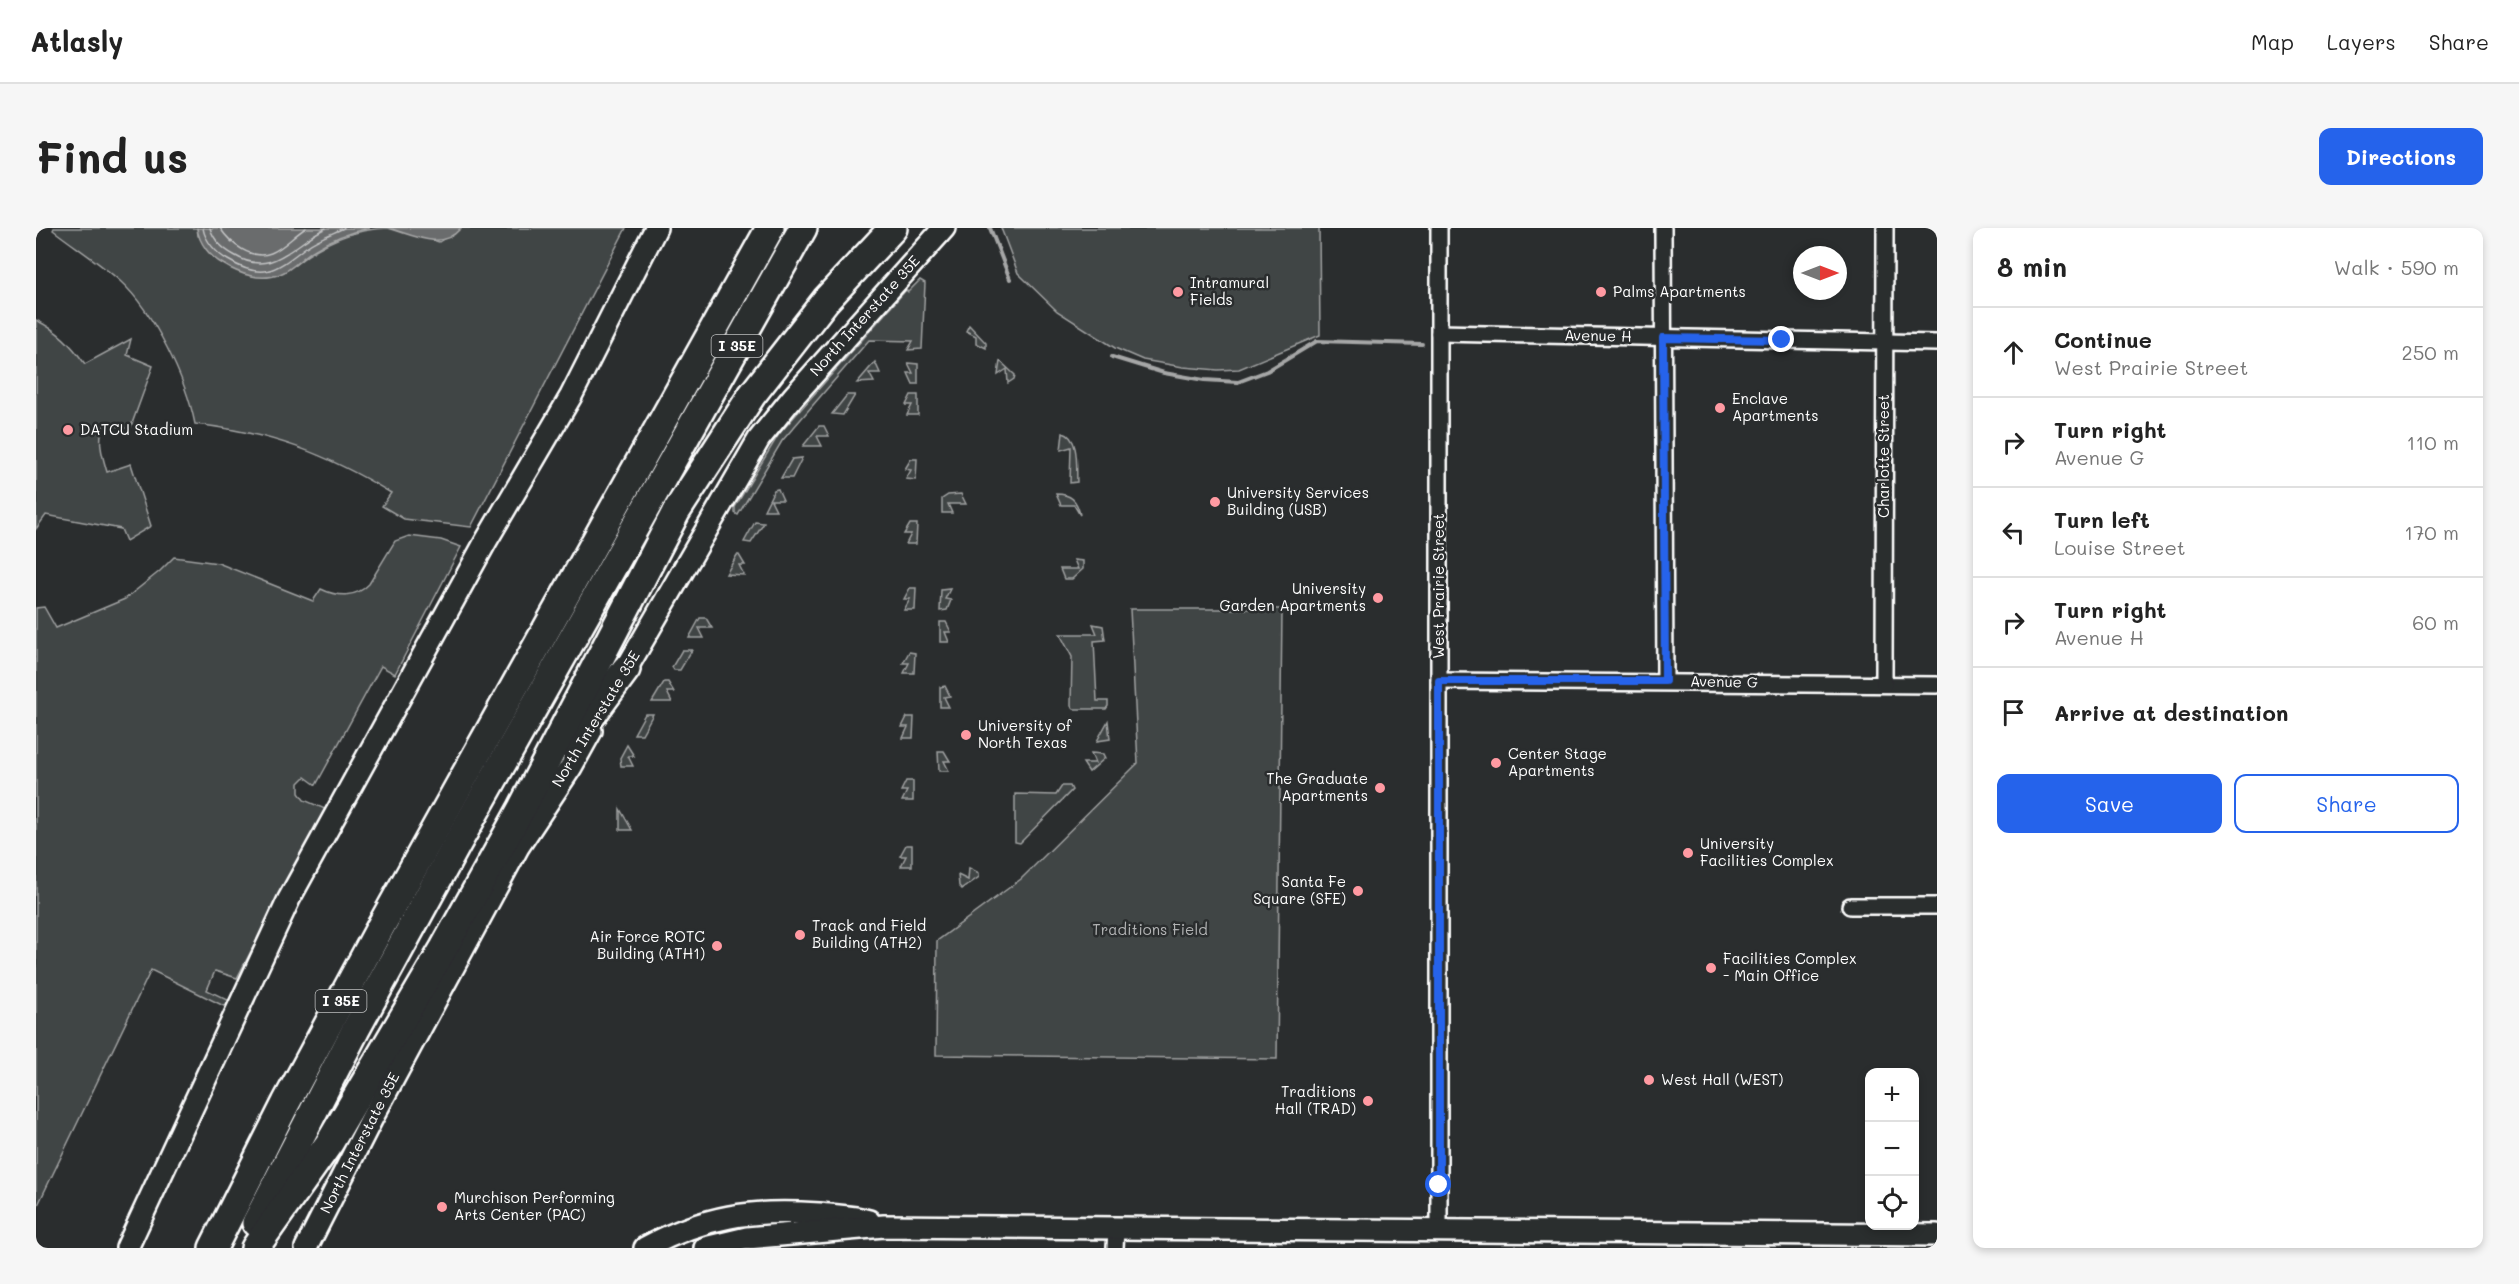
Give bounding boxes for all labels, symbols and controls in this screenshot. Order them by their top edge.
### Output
text: Atlasly [30,23,124,59]
text: Map [2251,28,2294,55]
text: Layers [2327,28,2396,55]
text: Share [2429,28,2489,55]
button: Directions [2319,128,2483,185]
text: Find us [36,129,188,184]
north arrow [1793,246,1847,300]
street label: North Interstate 35E [805,250,924,380]
text: 8 min [1997,250,2067,284]
text: Walk · 590 m [2334,254,2459,280]
place label: Intramural Fields [1190,272,1269,309]
place label: Palms Apartments [1613,281,1746,301]
marker: Intramural Fields [1171,285,1185,299]
marker: Palms Apartments [1594,285,1608,299]
street label: Avenue H [1564,324,1632,346]
text: Continue [2054,325,2152,354]
route end [1768,326,1794,352]
road number: I 35E [712,335,762,357]
icon: ahead [1997,336,2030,369]
text: 250 m [2402,339,2459,365]
text: West Prairie Street [2054,354,2248,380]
place label: Enclave Apartments [1732,388,1819,425]
street label: Charlotte Street [1873,394,1893,518]
marker: Enclave Apartments [1713,401,1727,415]
text: Turn right [2054,415,2166,444]
place label: DATCU Stadium [80,419,193,439]
marker: DATCU Stadium [61,423,75,437]
icon: right [1997,426,2030,459]
text: 110 m [2406,429,2459,455]
text: Avenue G [2054,444,2144,470]
place label: University Services Building (USB) [1227,482,1369,519]
marker: University Services Building (USB) [1208,495,1222,509]
text: Turn left [2054,505,2150,534]
street label: West Prairie Street [1428,513,1448,659]
icon: left [1997,516,2030,549]
text: 170 m [2404,519,2459,545]
text: Louise Street [2054,534,2186,560]
place label: University Garden Apartments [1220,578,1366,615]
marker: University Garden Apartments [1371,591,1385,605]
text: Turn right [2054,595,2166,624]
icon: right [1997,606,2030,639]
text: 60 m [2412,609,2459,635]
text: Avenue H [2054,624,2144,650]
street label: North Interstate 35E [546,646,644,790]
street label: Avenue G [1690,670,1758,692]
icon: arrive [1997,696,2030,729]
text: Arrive at destination [2054,698,2289,727]
place label: University of North Texas [978,715,1073,752]
marker: University of North Texas [959,728,973,742]
place label: Center Stage Apartments [1508,743,1607,780]
marker: Center Stage Apartments [1489,756,1503,770]
place label: The Graduate Apartments [1266,768,1368,805]
button: Save [1997,774,2222,833]
button: Share [2234,774,2459,833]
marker: The Graduate Apartments [1373,781,1387,795]
place label: University Facilities Complex [1700,833,1834,870]
marker: University Facilities Complex [1681,846,1695,860]
place label: Santa Fe Square (SFE) [1253,871,1346,908]
marker: Santa Fe Square (SFE) [1351,884,1365,898]
place label: Track and Field Building (ATH2) [812,915,926,952]
park label: Traditions Field [1092,919,1208,939]
place label: Air Force ROTC Building (ATH1) [589,926,705,963]
marker: Track and Field Building (ATH2) [793,928,807,942]
marker: Air Force ROTC Building (ATH1) [710,939,724,953]
place label: Facilities Complex - Main Office [1723,948,1857,985]
marker: Facilities Complex - Main Office [1704,961,1718,975]
road number: I 35E [316,990,366,1012]
street label: North Interstate 35E [315,1068,404,1216]
map controls [1865,1068,1919,1230]
button: + [1865,1068,1919,1122]
place label: West Hall (WEST) [1661,1069,1783,1089]
marker: West Hall (WEST) [1642,1073,1656,1087]
place label: Traditions Hall (TRAD) [1275,1081,1356,1118]
marker: Traditions Hall (TRAD) [1361,1094,1375,1108]
button: − [1865,1122,1919,1176]
route start [1425,1171,1451,1197]
button: locate [1865,1176,1919,1230]
place label: Murchison Performing Arts Center (PAC) [454,1187,615,1224]
marker: Murchison Performing Arts Center (PAC) [435,1200,449,1214]

